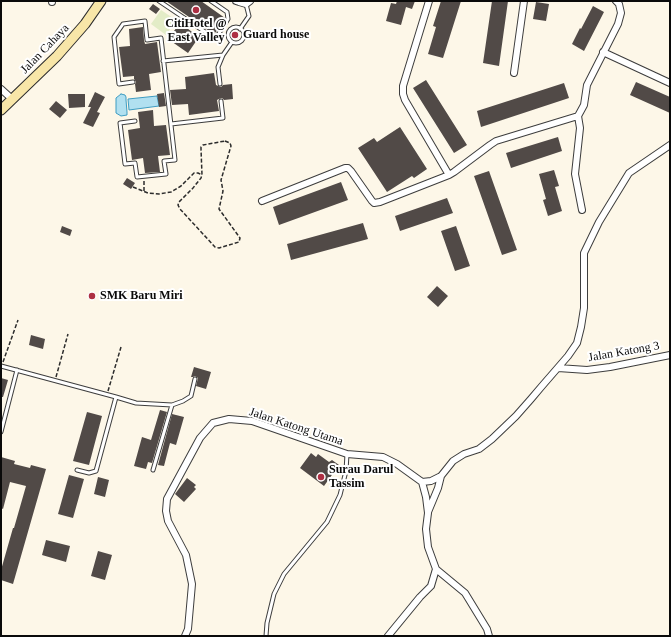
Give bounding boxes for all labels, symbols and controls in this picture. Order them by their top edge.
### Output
marker: CitiHotel @ East Valley [191,5,201,15]
place label: CitiHotel @ East Valley [165,17,227,45]
street label: Jalan Cahaya [18,21,72,77]
place label: Guard house [243,28,309,42]
marker: Guard house [230,30,240,40]
place label: SMK Baru Miri [100,289,183,303]
marker: SMK Baru Miri [87,291,97,301]
street label: Jalan Katong 3 [587,339,661,365]
street label: Jalan Katong Utama [247,405,345,449]
place label: Surau Darul Tassim [329,463,393,491]
marker: Surau Darul Tassim [316,472,326,482]

